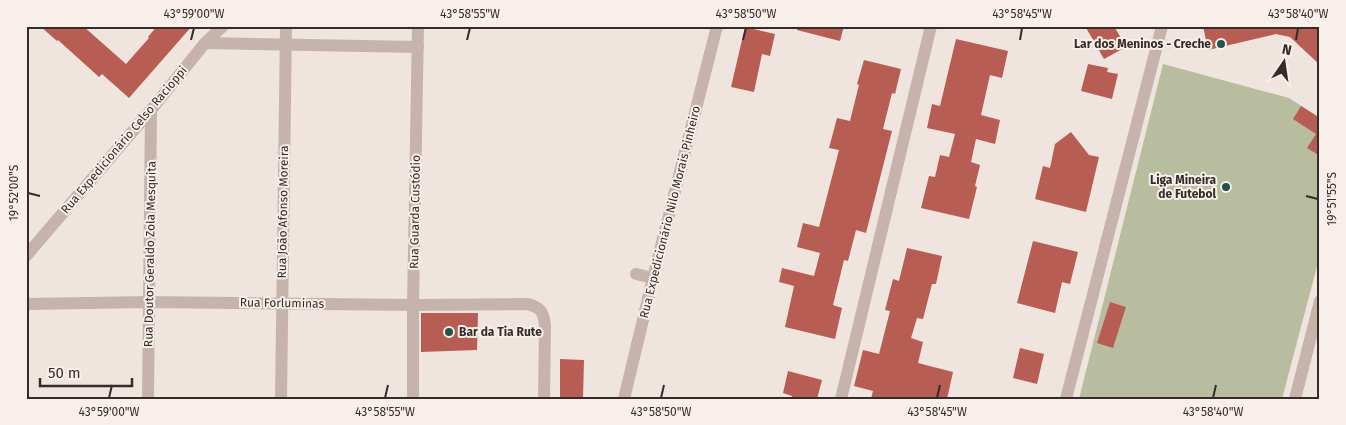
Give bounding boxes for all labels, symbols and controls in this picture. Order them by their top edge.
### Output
text: 43°59'00"W [163,7,225,21]
text: 43°58'55"W [440,7,500,21]
text: 43°58'50"W [716,7,776,21]
text: 43°58'45"W [992,7,1052,21]
text: 43°58'40"W [1268,7,1328,21]
place label: Lar dos Meninos - Creche [1074,37,1211,51]
marker: Lar dos Meninos - Creche [1215,38,1227,50]
north arrow [1258,38,1308,88]
text: N [1280,40,1293,59]
street label: Rua Expedicionário Celso Racioppi [58,63,190,217]
street label: Rua Expedicionário Nilo Morais Pinheiro [637,104,703,320]
street label: Rua João Afonso Moreira [275,145,291,279]
street label: Rua Guarda Custódio [407,155,423,269]
street label: Rua Doutor Geraldo Zola Mesquita [141,161,159,347]
text: 19°52'00"S [7,164,21,221]
text: 19°51'55"S [1325,172,1339,226]
place label: Liga Mineira de Futebol [1150,173,1216,201]
marker: Liga Mineira de Futebol [1220,181,1232,193]
street label: Rua Forluminas [240,295,325,311]
place label: Bar da Tia Rute [459,325,542,339]
marker: Bar da Tia Rute [443,326,455,338]
scale bar [40,355,132,387]
text: 50 m [48,364,81,382]
text: 43°59'00"W [78,405,140,419]
text: 43°58'55"W [355,405,415,419]
text: 43°58'50"W [631,405,691,419]
text: 43°58'45"W [907,405,967,419]
text: 43°58'40"W [1183,405,1243,419]

